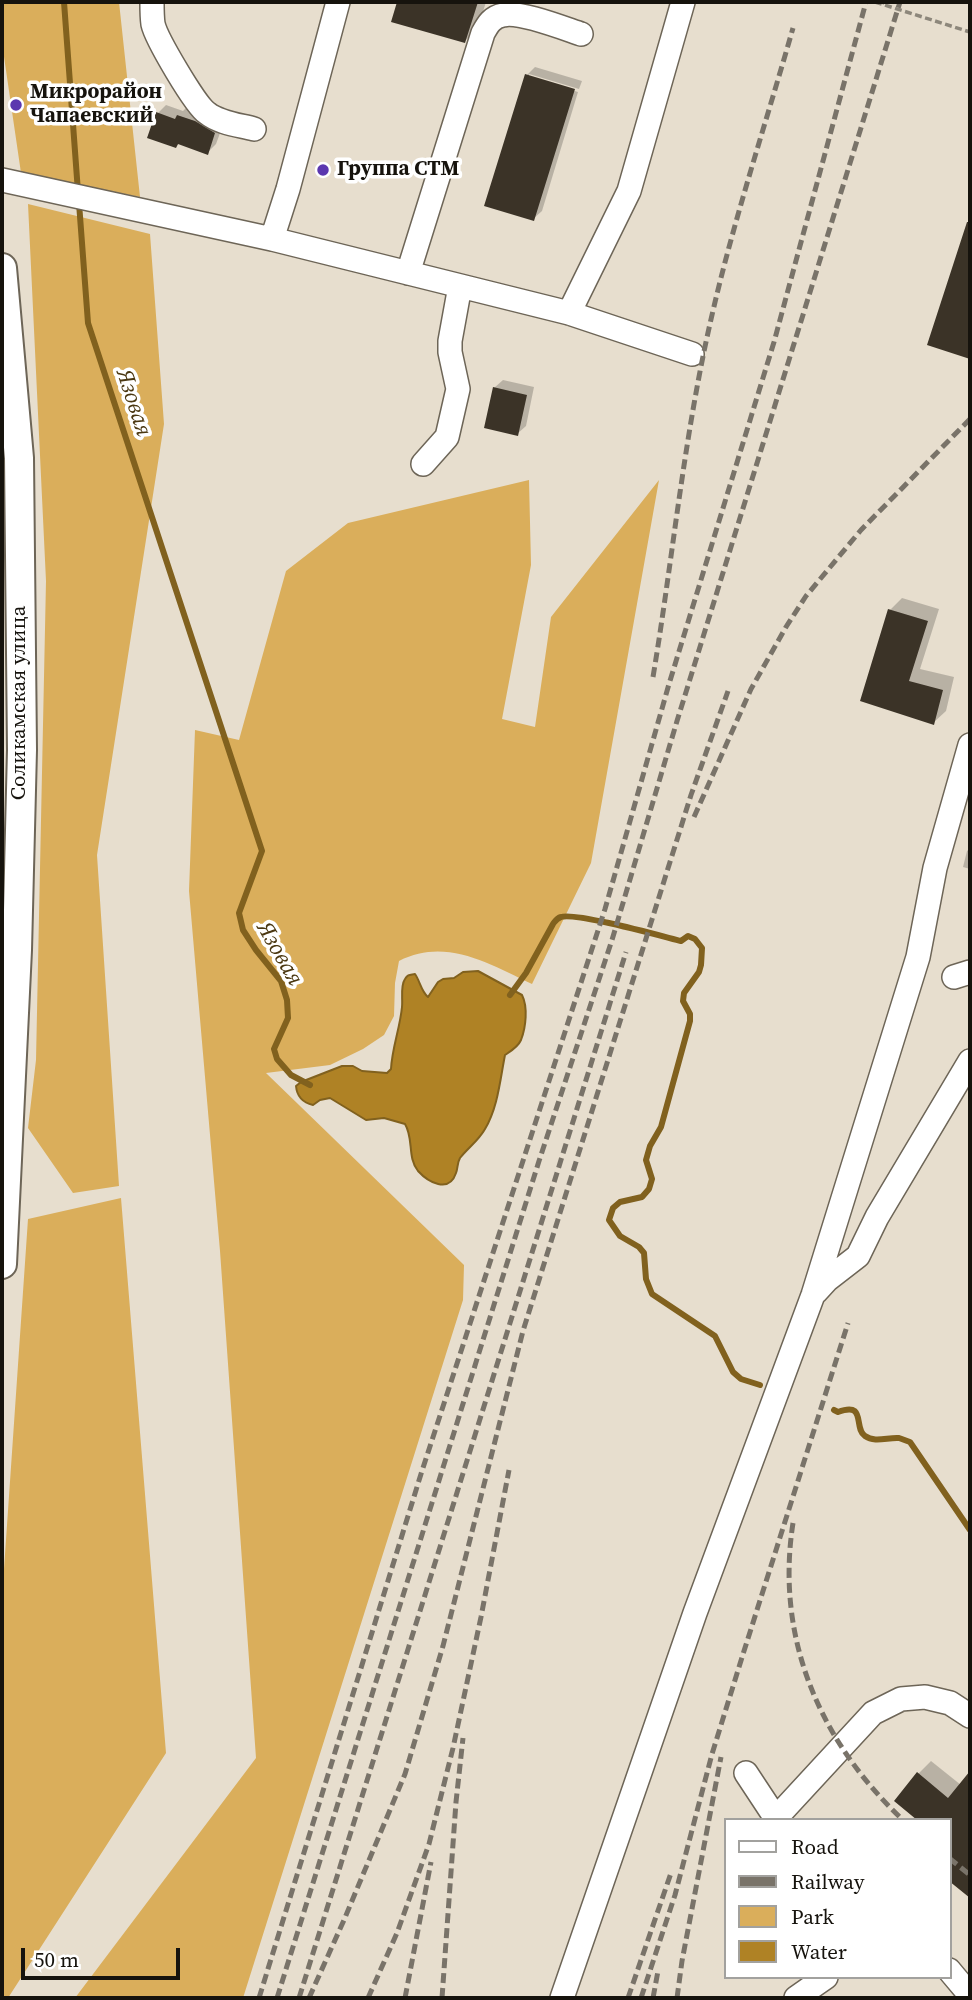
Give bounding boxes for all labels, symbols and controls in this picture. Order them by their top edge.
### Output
place label: Микрорайон Чапаевский [30,80,162,130]
marker: Микрорайон Чапаевский [8,97,24,113]
place label: Группа СТМ [337,157,459,183]
marker: Группа СТМ [315,162,331,178]
water label: Язовая [109,366,157,440]
street label: Соликамская улица [7,606,33,800]
water label: Язовая [250,917,308,991]
legend [724,1818,951,1979]
text: Road [791,1832,839,1861]
text: Railway [791,1867,865,1896]
text: Park [791,1902,834,1931]
scale bar [24,1934,184,1978]
text: Water [791,1937,847,1966]
text: 50 m [34,1945,79,1974]

